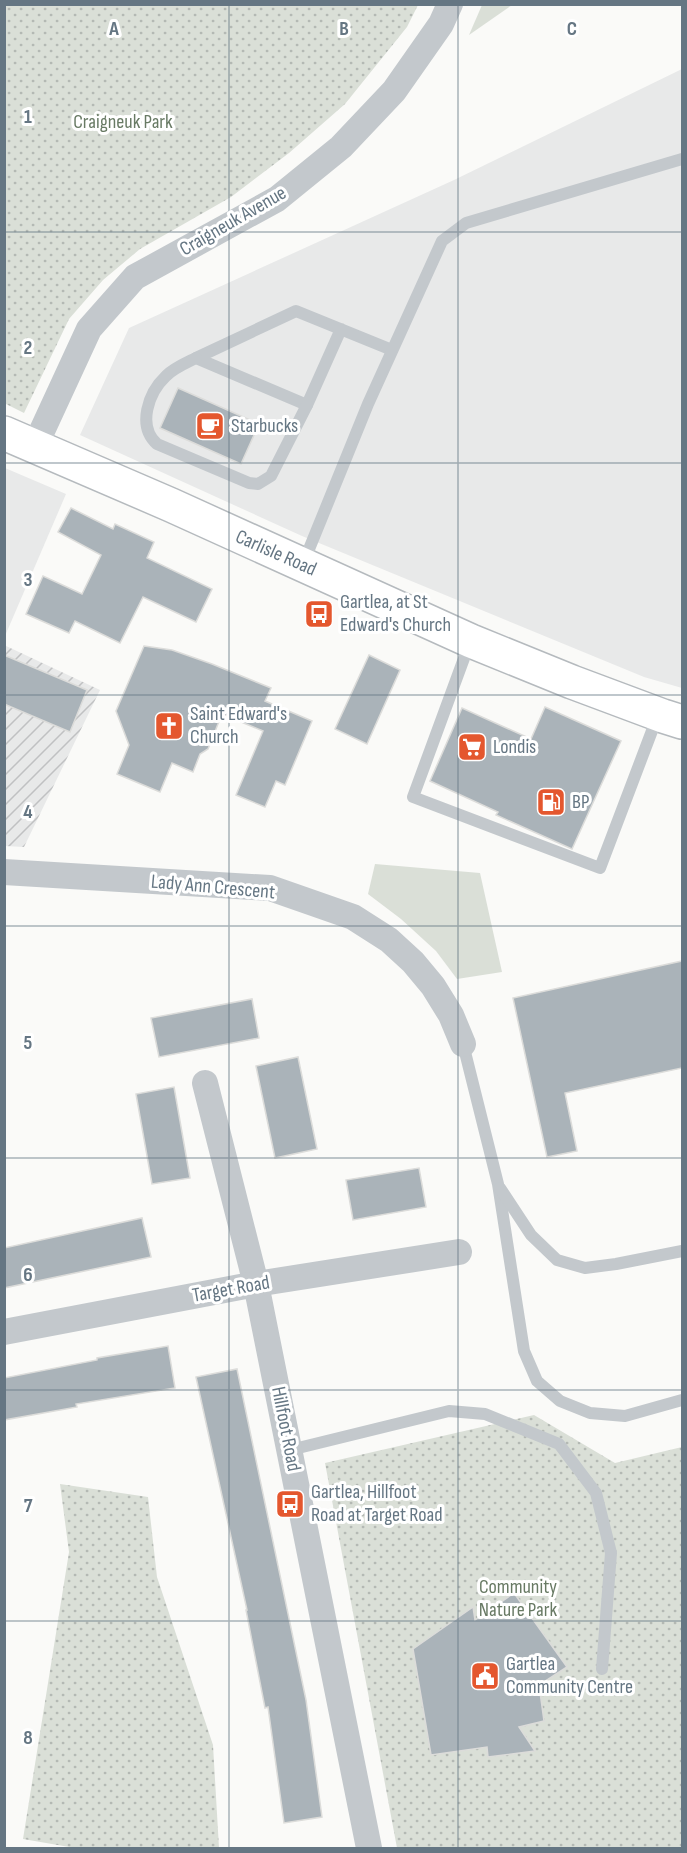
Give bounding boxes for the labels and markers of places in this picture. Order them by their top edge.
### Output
cafe icon: Starbucks [194,410,226,442]
place label: Starbucks [231,414,298,438]
place label: Gartlea, at St Edward's Church [340,590,451,637]
bus stop icon: Gartlea, at St Edward's Church [303,598,335,630]
place label: Saint Edward's Church [190,702,287,749]
church icon: Saint Edward's Church [153,710,185,742]
supermarket icon: Londis [456,731,488,763]
place label: Londis [493,735,536,759]
fuel station icon: BP [535,786,567,818]
place label: BP [572,790,589,814]
place label: Gartlea, Hillfoot Road at Target Road [311,1480,443,1527]
bus stop icon: Gartlea, Hillfoot Road at Target Road [274,1488,306,1520]
place label: Gartlea Community Centre [506,1652,633,1699]
public building icon: Gartlea Community Centre [469,1660,501,1692]

